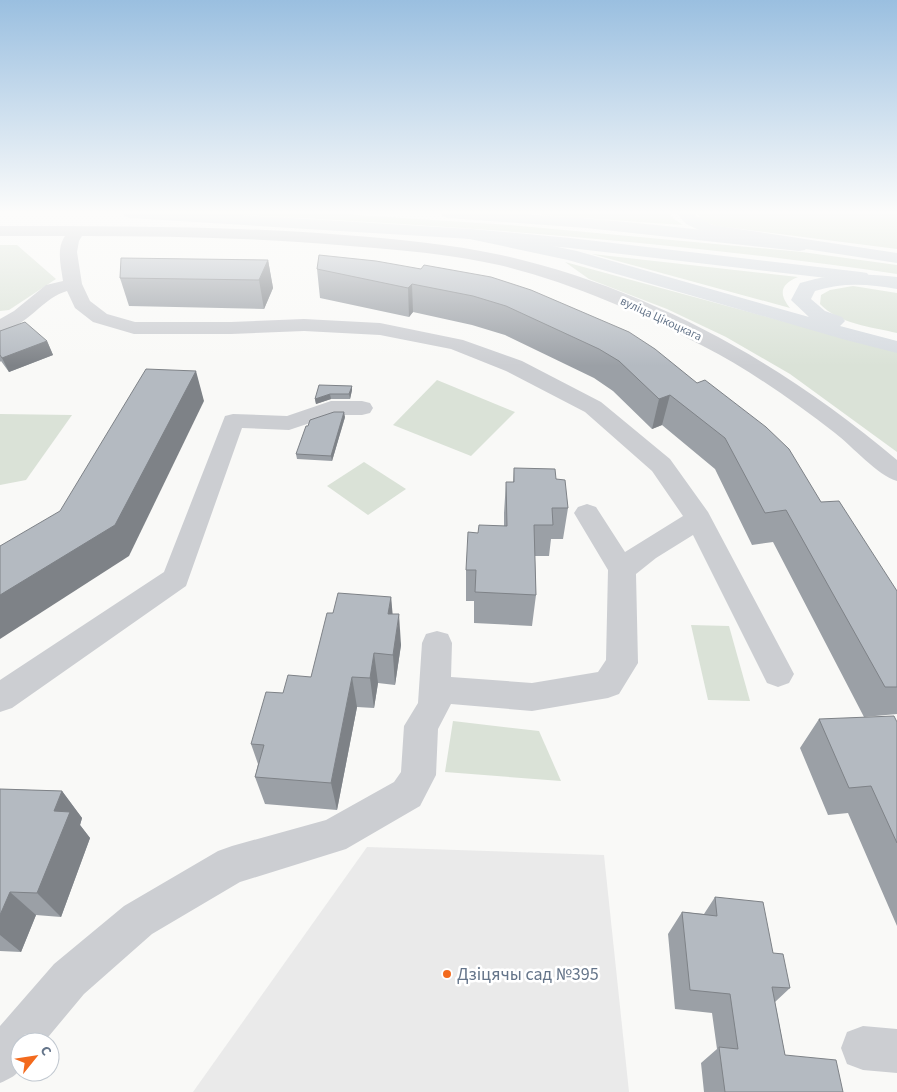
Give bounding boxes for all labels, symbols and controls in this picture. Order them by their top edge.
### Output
street label: вуліца Цікоцкага [617,293,705,345]
place label: Дзіцячы сад №395 [457,962,599,987]
marker: Дзіцячы сад №395 [441,968,453,980]
north arrow [10,1032,60,1082]
text: С [35,1042,56,1060]

